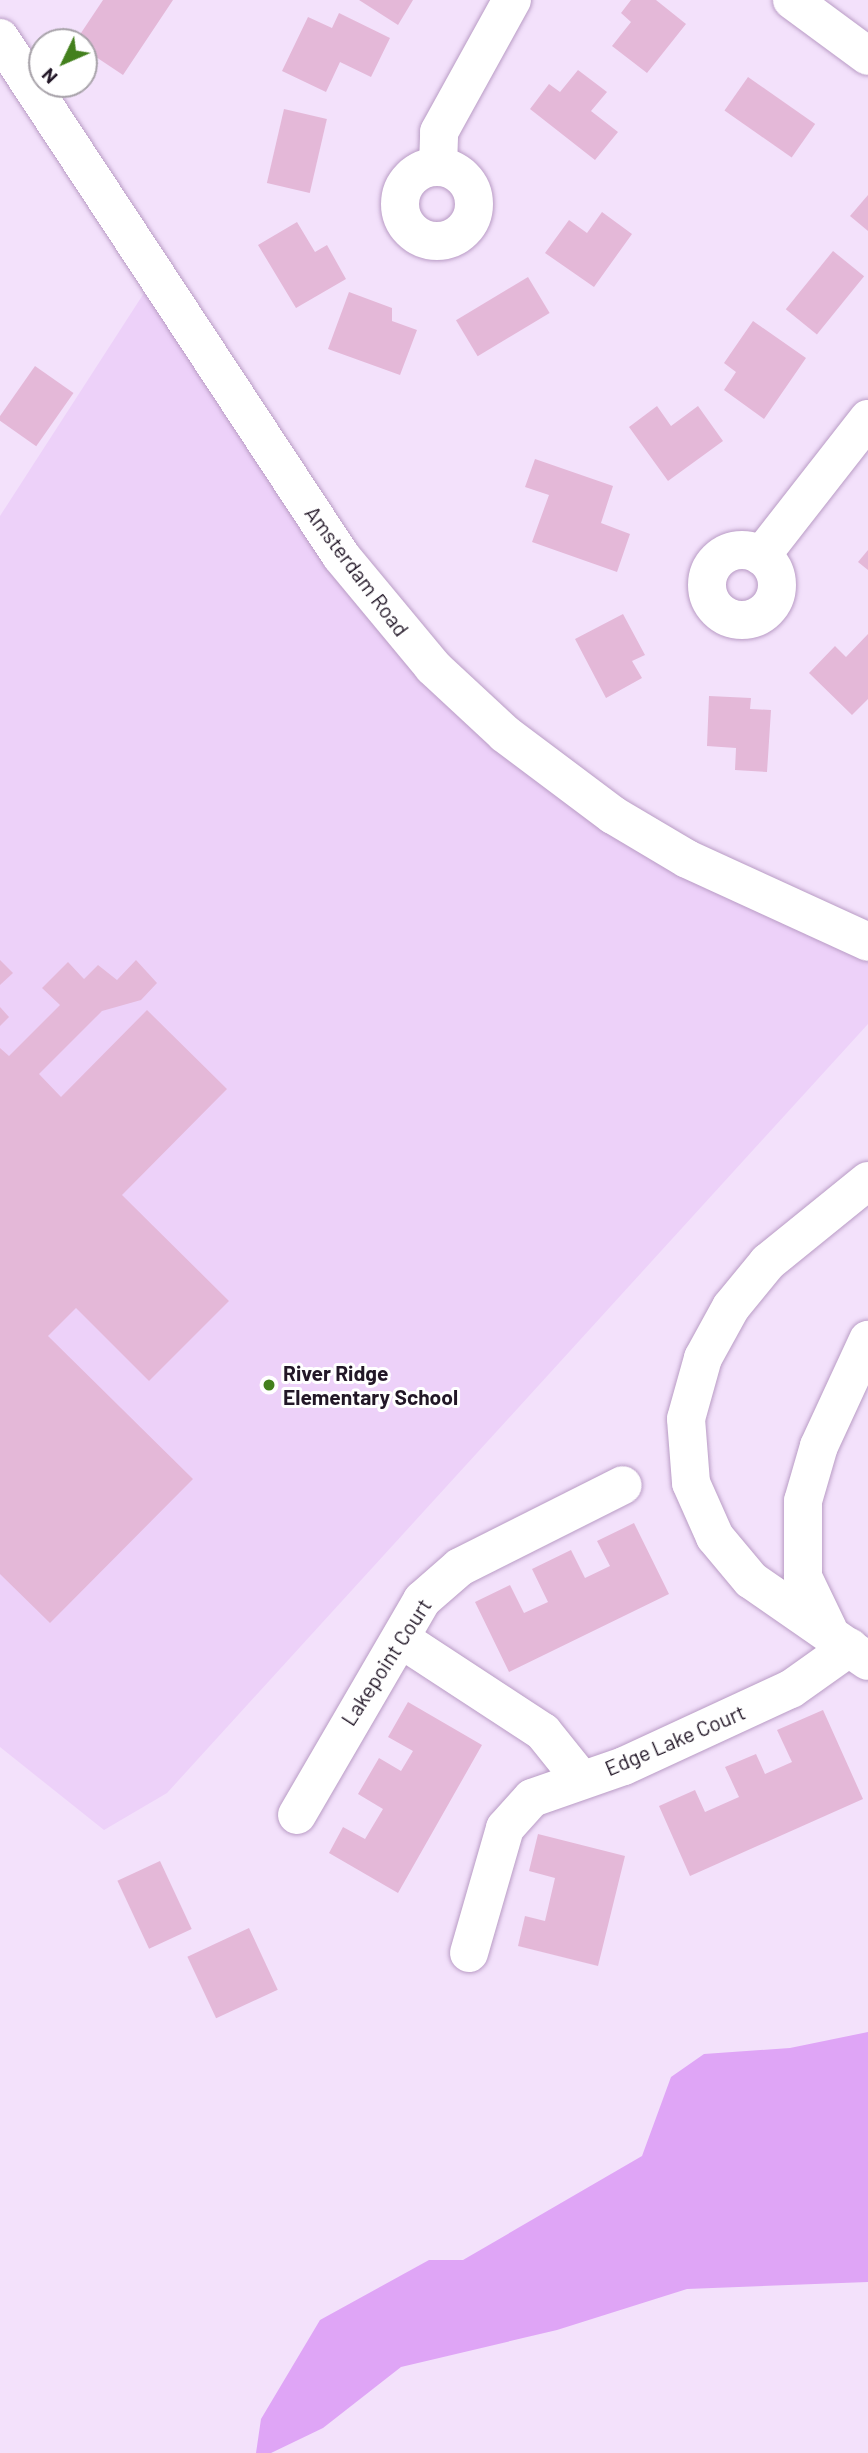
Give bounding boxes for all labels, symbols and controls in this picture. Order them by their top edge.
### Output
north arrow [28,28,98,98]
text: N [36,64,62,89]
street label: Amsterdam Road [300,501,414,641]
place label: River Ridge Elementary School [283,1360,458,1410]
marker: River Ridge Elementary School [261,1377,277,1393]
street label: Lakepoint Court [336,1594,436,1730]
street label: Edge Lake Court [601,1699,749,1781]

